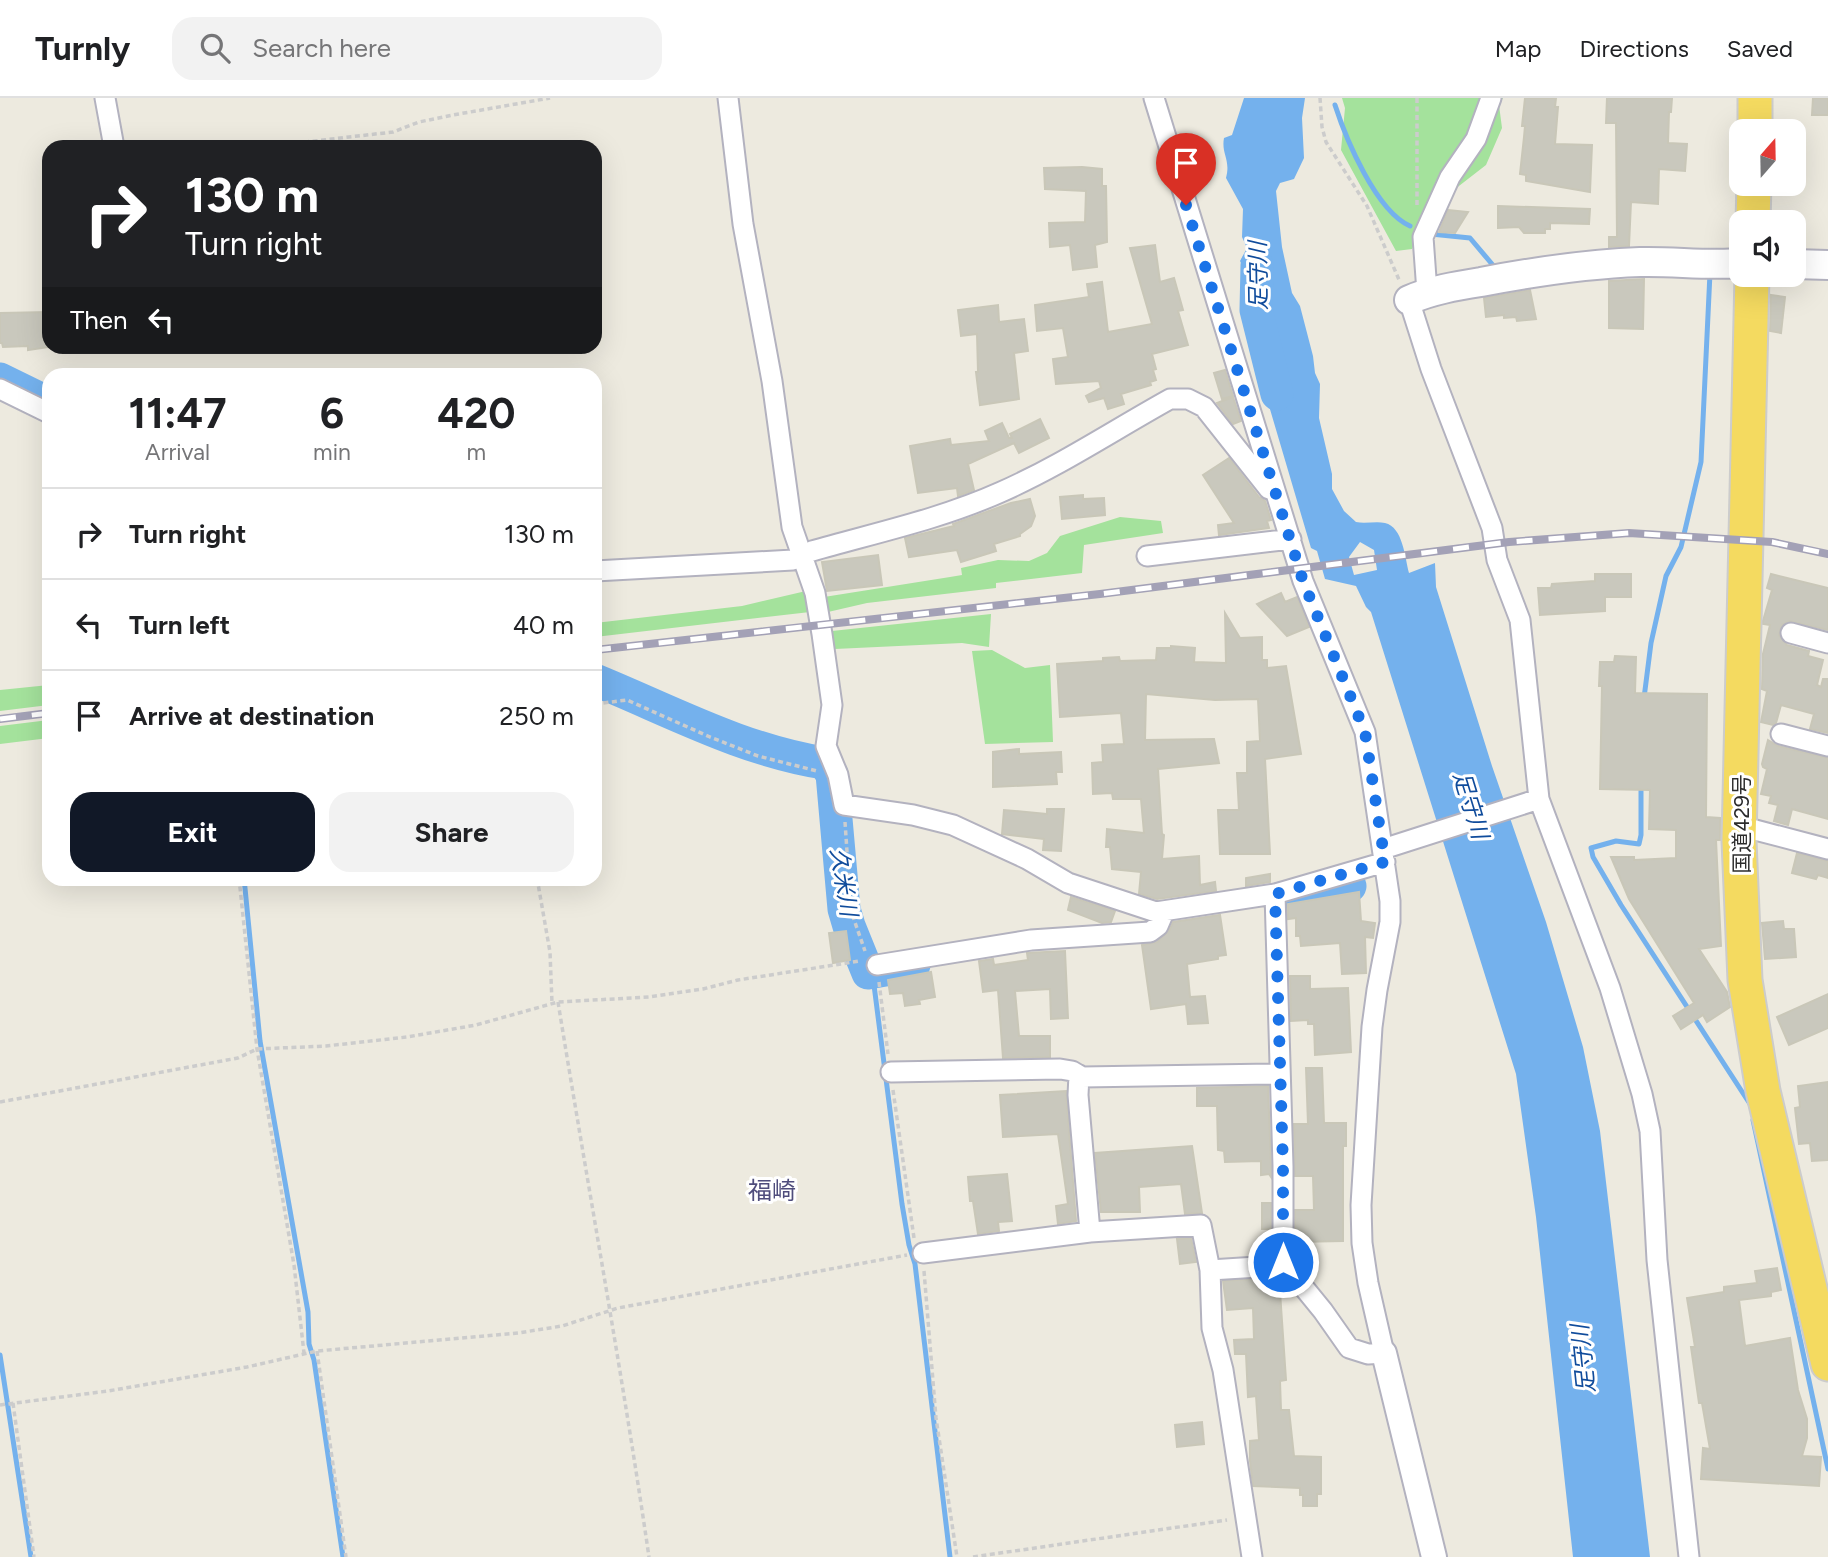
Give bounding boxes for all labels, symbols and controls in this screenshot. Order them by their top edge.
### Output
search box [172,17,662,80]
text: Turnly [35,29,130,68]
icon: search [196,29,234,67]
text: Search here [252,32,391,64]
text: Map [1495,34,1541,63]
text: Directions [1579,34,1689,63]
text: Saved [1727,34,1793,63]
north arrow [1729,119,1806,196]
map controls [1729,119,1806,287]
pin [1156,133,1216,205]
icon: arrive [1167,144,1205,182]
text: 130 m [185,165,319,224]
icon: right [70,168,161,259]
button: sound [1729,210,1806,287]
text: Turn right [185,225,323,263]
water label: 足守川 [1243,238,1273,311]
icon: left [142,301,180,339]
text: Then [70,304,128,336]
text: 11:47 [129,388,227,439]
text: 6 [320,388,344,439]
text: 420 [437,388,515,439]
text: Arrival [145,438,210,466]
text: min [313,438,351,466]
text: m [467,438,486,466]
icon: right [70,515,108,553]
text: Turn right [129,518,246,550]
text: 130 m [504,518,574,550]
icon: left [70,606,108,644]
text: Turn left [129,609,230,641]
text: 40 m [513,609,574,641]
icon: arrive [70,697,108,735]
text: Arrive at destination [129,700,374,732]
text: 250 m [499,700,574,732]
water label: 足守川 [1448,768,1495,845]
street label: 国道429号 [1729,774,1754,874]
button: Exit [70,792,315,872]
button: Share [329,792,574,872]
water label: 久米川 [825,846,864,921]
district label: 福崎 [748,1176,796,1205]
position arrow [1246,1225,1320,1299]
water label: 足守川 [1565,1320,1601,1395]

